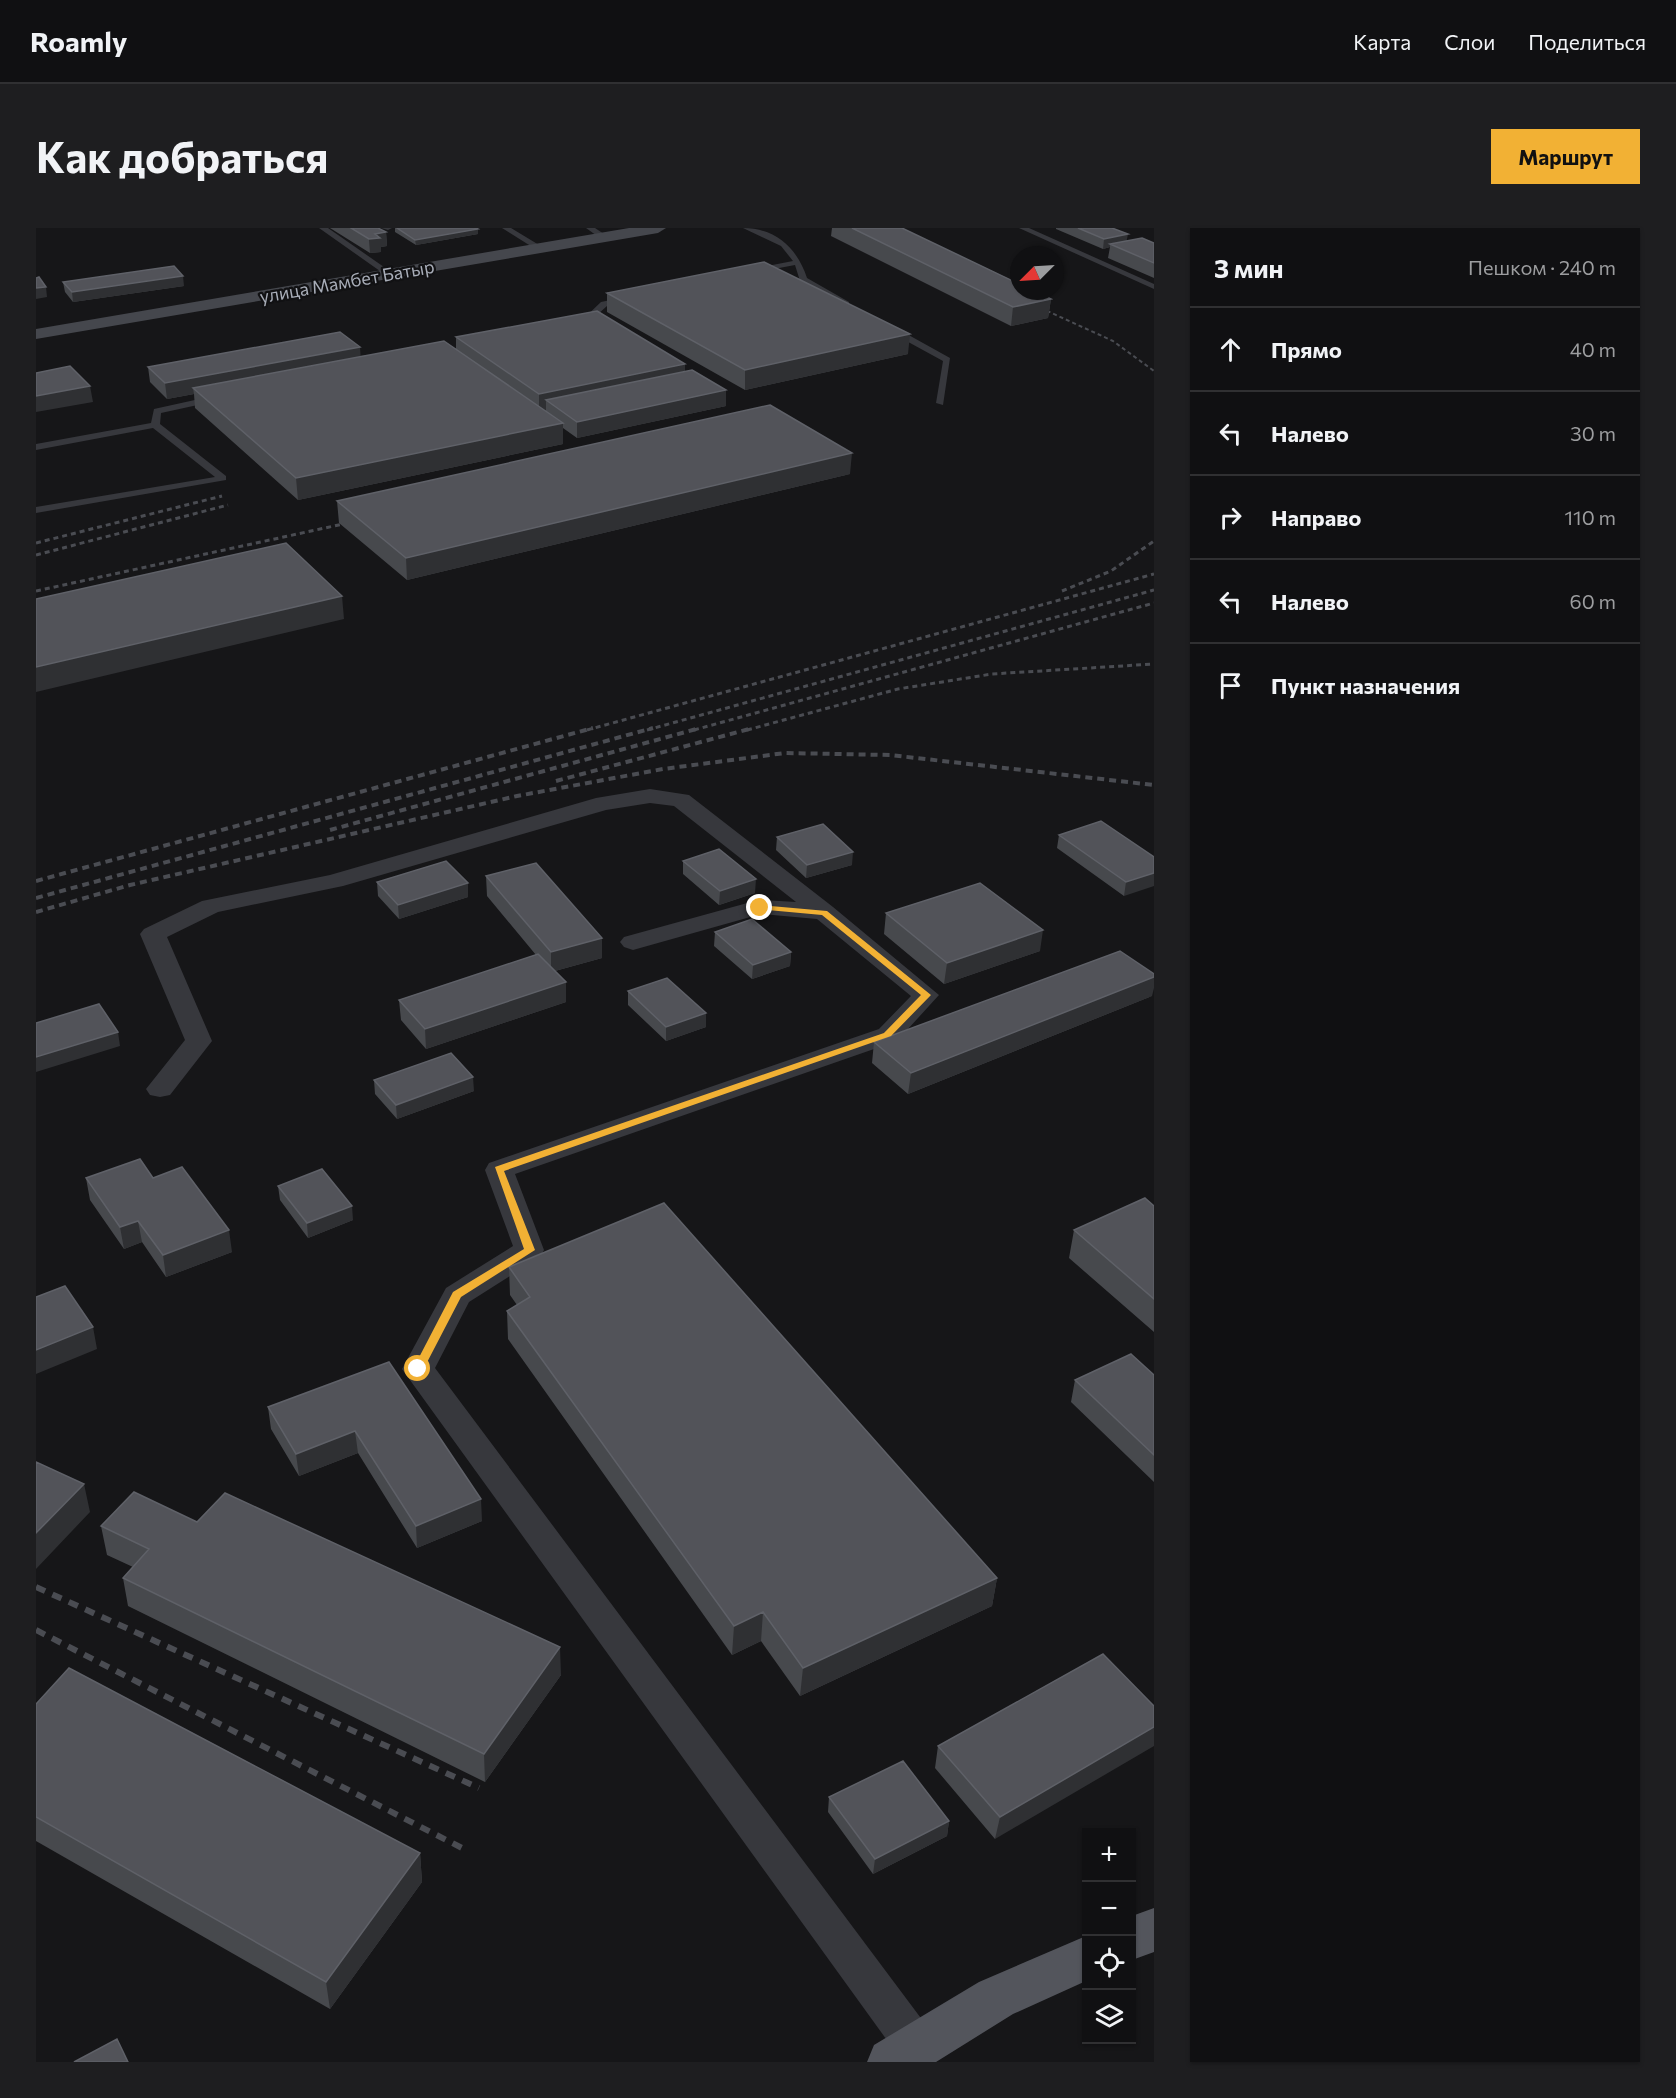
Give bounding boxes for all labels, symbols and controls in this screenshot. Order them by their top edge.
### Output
text: Roamly [30,24,127,58]
text: Карта [1353,29,1411,54]
text: Слои [1444,29,1495,54]
text: Поделиться [1528,29,1646,54]
button: Маршрут [1491,129,1640,184]
text: Как добраться [36,130,328,182]
north arrow [1010,246,1064,300]
text: 3 мин [1214,252,1284,283]
street label: улица Мамбет Батыр [258,255,436,307]
text: Пешком · 240 m [1468,255,1616,279]
icon: ahead [1214,333,1247,366]
text: Прямо [1271,336,1342,363]
text: 40 m [1570,337,1616,361]
icon: left [1214,417,1247,450]
text: Налево [1271,420,1349,447]
text: 30 m [1570,421,1616,445]
icon: right [1214,501,1247,534]
text: Направо [1271,504,1361,531]
text: 110 m [1565,505,1616,529]
icon: left [1214,585,1247,618]
text: Налево [1271,588,1349,615]
text: 60 m [1570,589,1616,613]
icon: arrive [1214,669,1247,702]
text: Пункт назначения [1271,672,1460,699]
route end [746,894,772,920]
route start [404,1355,430,1381]
map controls [1082,1828,1136,2044]
button: + [1082,1828,1136,1882]
button: − [1082,1882,1136,1936]
button: locate [1082,1936,1136,1990]
button: layers [1082,1990,1136,2044]

